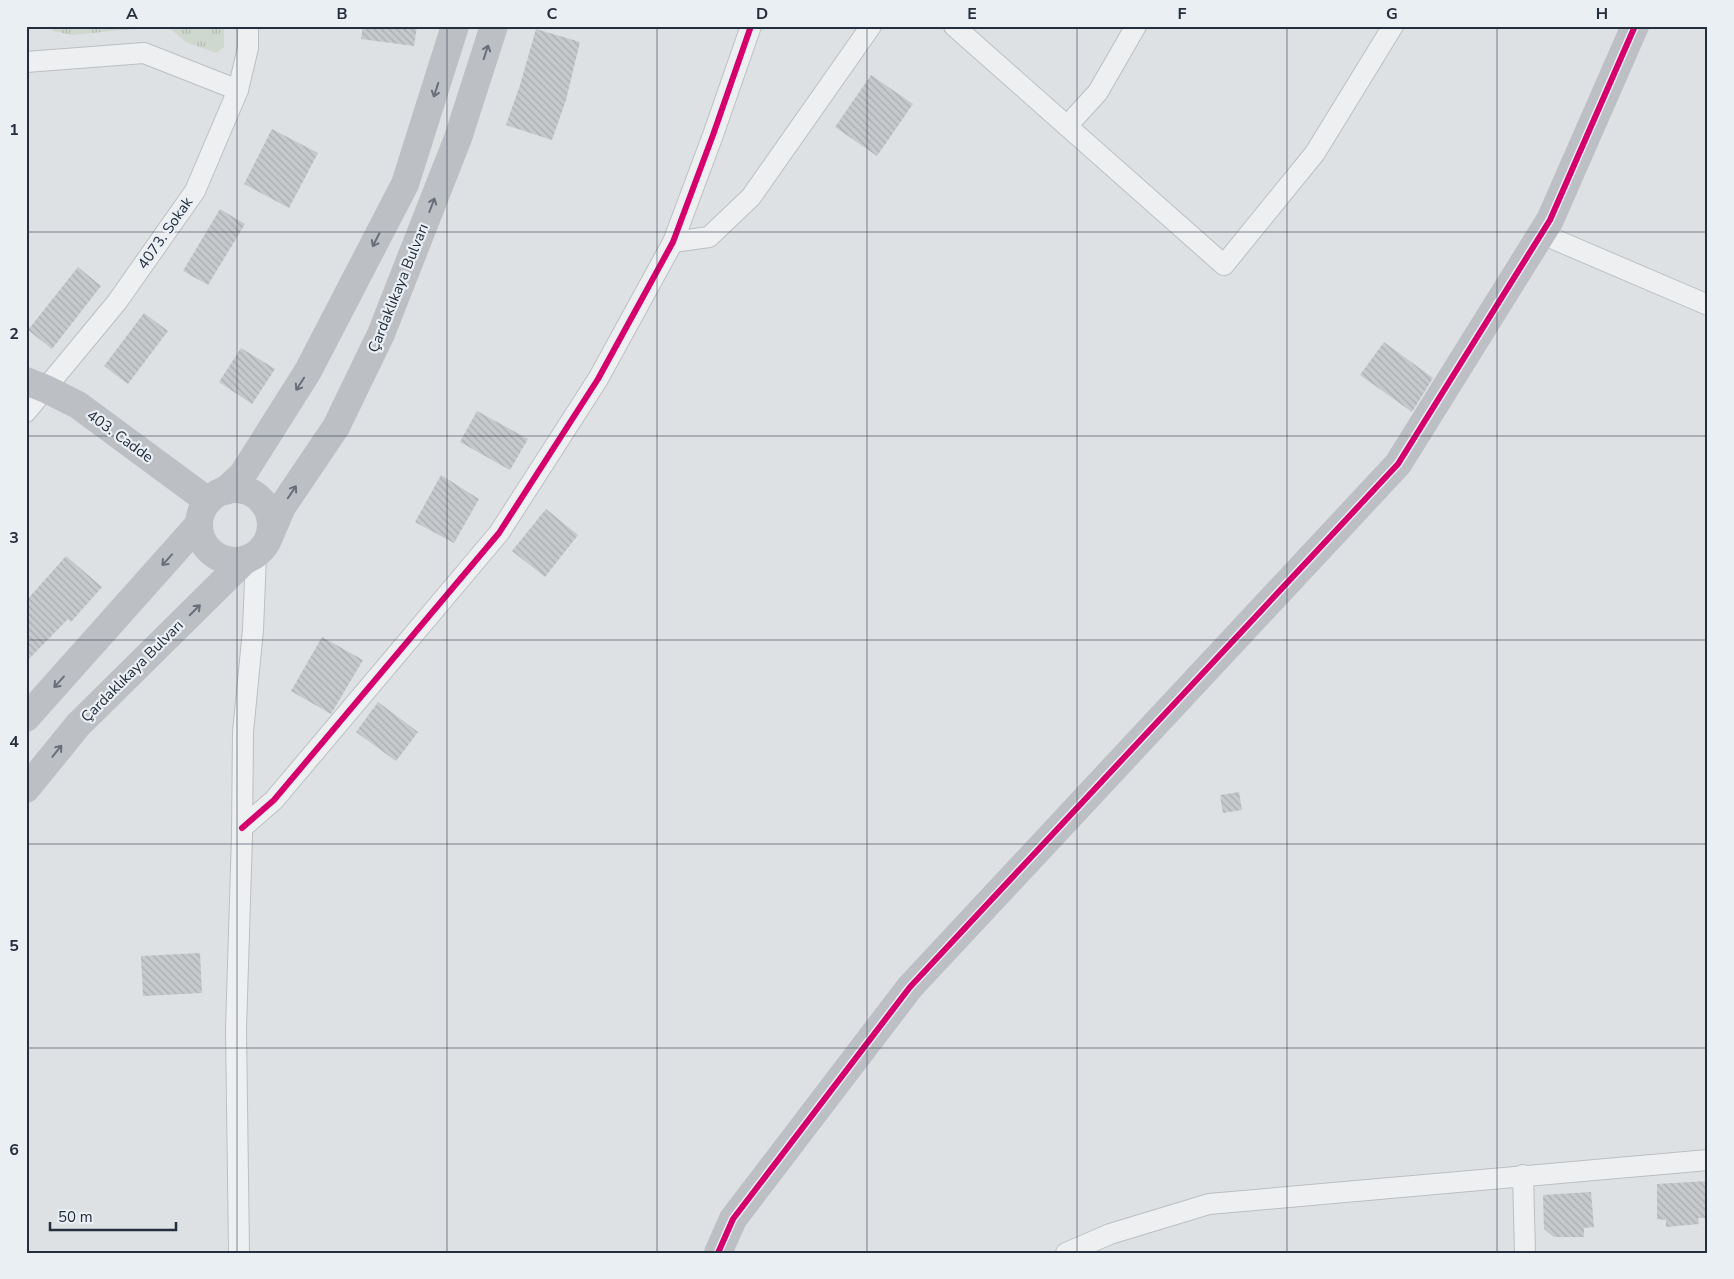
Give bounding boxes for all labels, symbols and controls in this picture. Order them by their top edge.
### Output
text: A [126,3,138,25]
text: B [336,3,348,25]
text: C [547,3,558,25]
text: D [756,3,768,25]
text: E [967,3,977,25]
text: F [1178,3,1187,25]
text: G [1386,3,1398,25]
text: H [1596,3,1608,25]
one-way arrow [481,44,491,60]
one-way arrow [430,81,440,97]
text: 1 [9,119,19,141]
street label: 4073. Sokak [133,193,197,273]
one-way arrow [428,198,437,214]
street label: Çardaklıkaya Bulvarı [363,221,433,355]
one-way arrow [371,232,380,247]
text: 2 [9,323,19,345]
one-way arrow [295,376,305,390]
street label: 403. Cadde [83,405,157,467]
one-way arrow [287,485,297,499]
text: 3 [9,527,19,549]
one-way arrow [161,554,173,567]
one-way arrow [188,604,201,616]
street label: Çardaklıkaya Bulvarı [76,615,188,727]
one-way arrow [53,675,65,688]
text: 4 [9,731,19,753]
one-way arrow [51,745,62,758]
text: 5 [9,935,19,957]
text: 6 [9,1139,19,1161]
scale bar [50,1199,176,1231]
text: 50 m [58,1207,93,1227]

